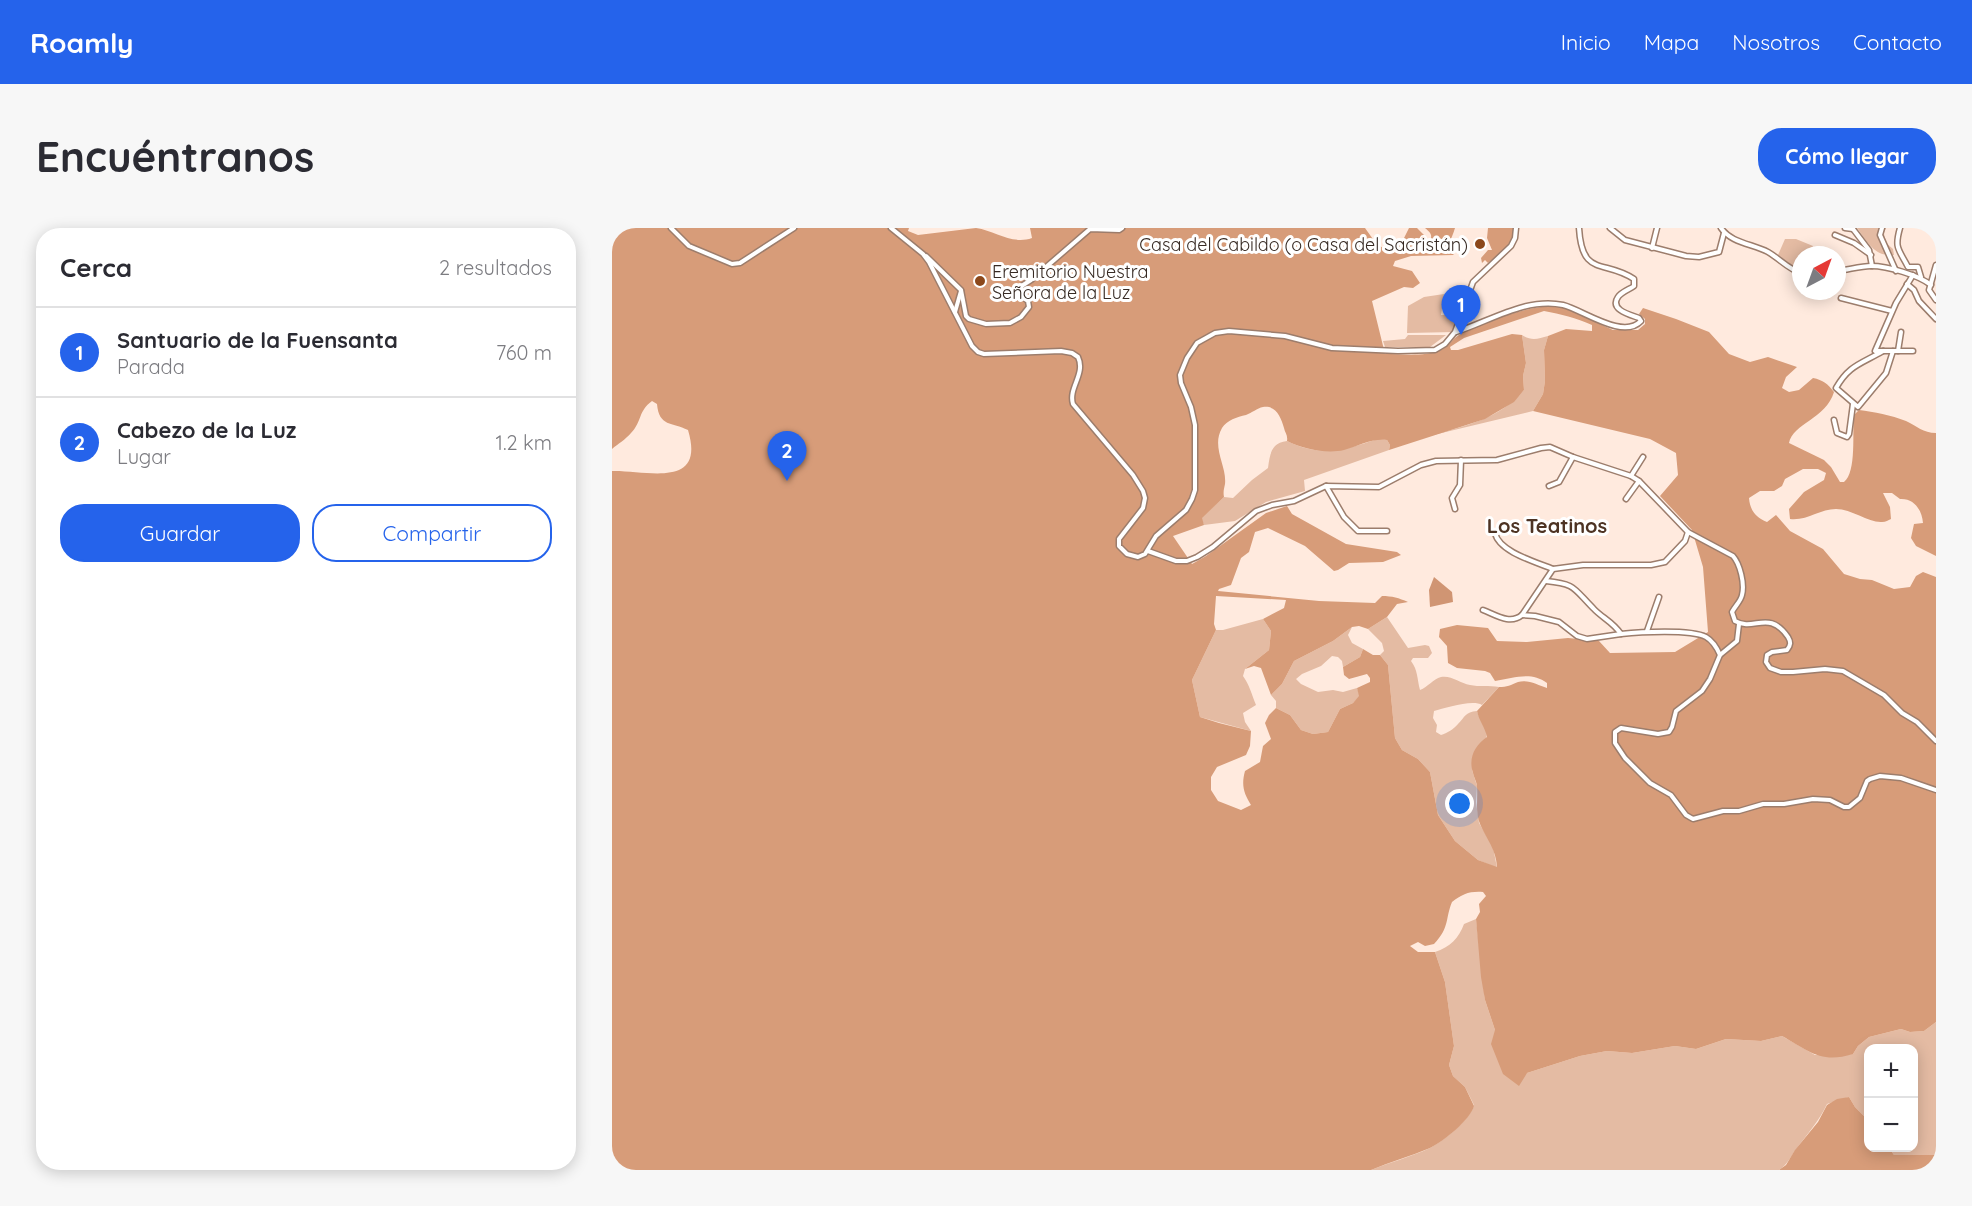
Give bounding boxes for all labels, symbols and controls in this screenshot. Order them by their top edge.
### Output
text: Roamly [30,25,134,60]
text: Inicio [1561,29,1611,55]
text: Mapa [1644,29,1699,55]
text: Nosotros [1732,29,1820,55]
text: Contacto [1853,29,1942,55]
button: Cómo llegar [1758,128,1936,184]
text: Encuéntranos [36,130,314,183]
place label: Casa del Cabildo (o Casa del Sacristán) [1139,233,1468,256]
marker: Casa del Cabildo (o Casa del Sacristán) [1473,237,1487,251]
north arrow [1792,246,1846,300]
text: Cerca [60,251,132,284]
text: 2 resultados [439,255,552,280]
place label: Eremitorio Nuestra Señora de la Luz [992,260,1148,304]
marker: Eremitorio Nuestra Señora de la Luz [973,274,987,288]
pin: 1 [1442,285,1480,335]
text: Santuario de la Fuensanta [117,326,398,354]
text: 1 [76,340,83,365]
text: 760 m [496,340,552,365]
text: Parada [117,354,185,379]
text: Cabezo de la Luz [117,416,297,444]
text: 2 [74,430,85,455]
text: 1.2 km [496,430,552,455]
pin: 2 [768,432,807,481]
text: Lugar [117,444,171,469]
button: Guardar [60,504,300,562]
button: Compartir [312,504,552,562]
district label: Los Teatinos [1487,513,1607,538]
your location [1445,789,1474,818]
map controls [1864,1044,1918,1152]
button: + [1864,1044,1918,1098]
button: − [1864,1098,1918,1152]

